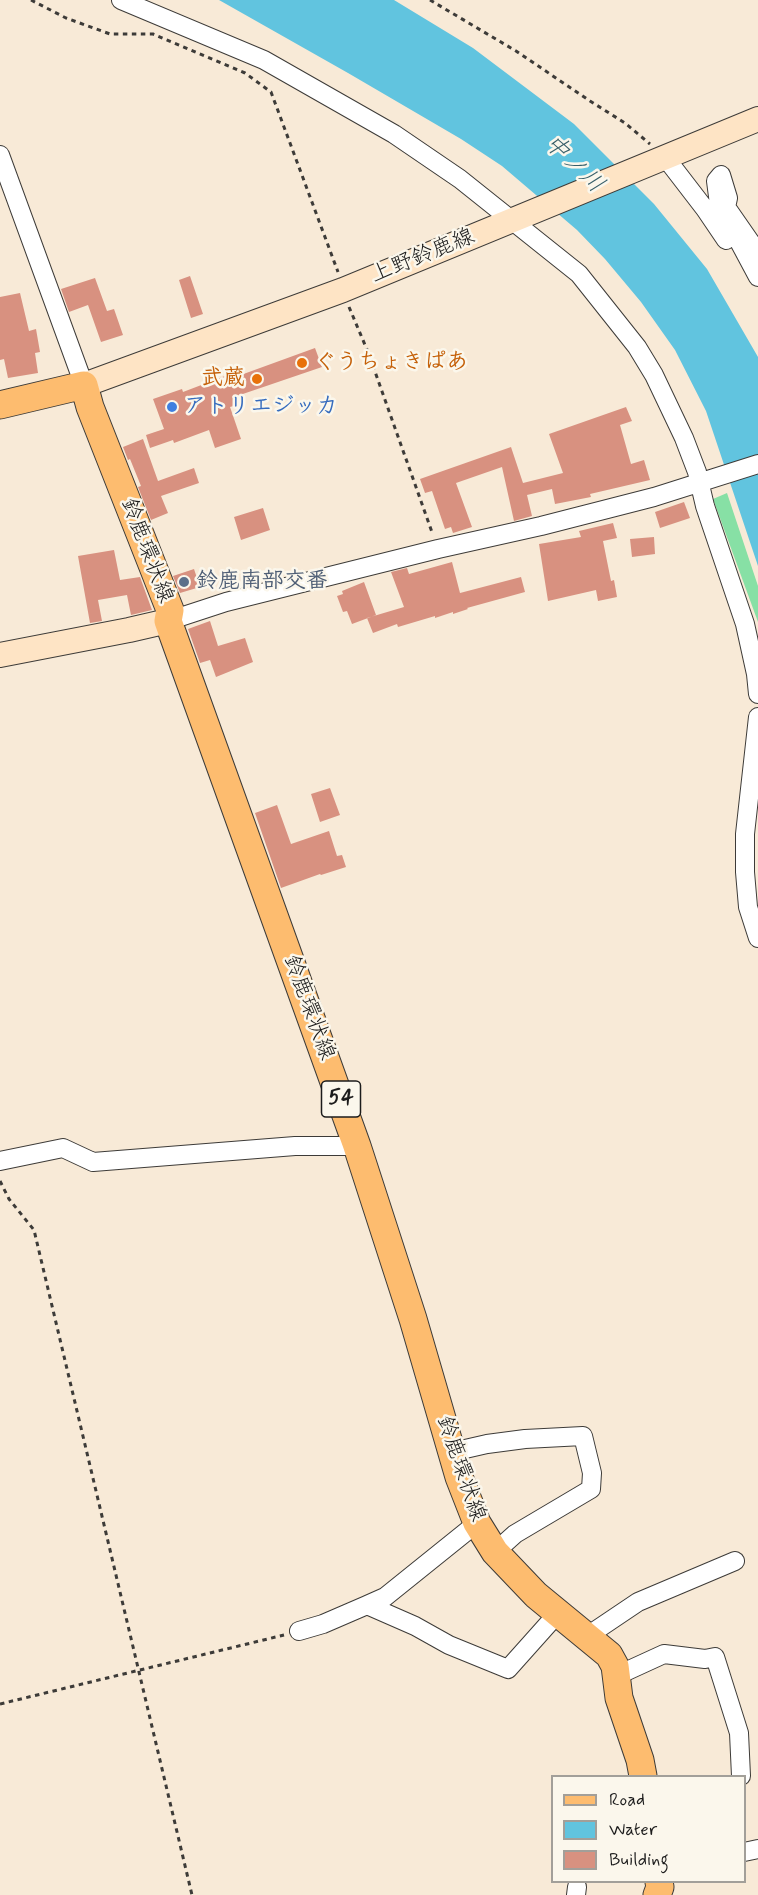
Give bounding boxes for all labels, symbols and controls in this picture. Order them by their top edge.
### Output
water label: 中ノ川 [537,130,609,200]
street label: 上野鈴鹿線 [367,224,479,290]
place label: ぐうちょきぱあ [314,350,468,376]
marker: ぐうちょきぱあ [295,356,309,370]
place label: 武蔵 [201,366,245,392]
marker: 武蔵 [250,372,264,386]
place label: アトリエジッカ [184,394,338,420]
marker: アトリエジッカ [165,400,179,414]
street label: 鈴鹿環状線 [114,495,178,607]
place label: 鈴鹿南部交番 [196,569,328,595]
marker: 鈴鹿南部交番 [177,575,191,589]
street label: 鈴鹿環状線 [277,952,339,1064]
road number: 54 [322,1081,360,1117]
street label: 鈴鹿環状線 [430,1413,490,1525]
legend [551,1775,746,1883]
text: Road [609,1788,645,1812]
text: Water [609,1818,657,1842]
text: Building [609,1848,669,1872]

